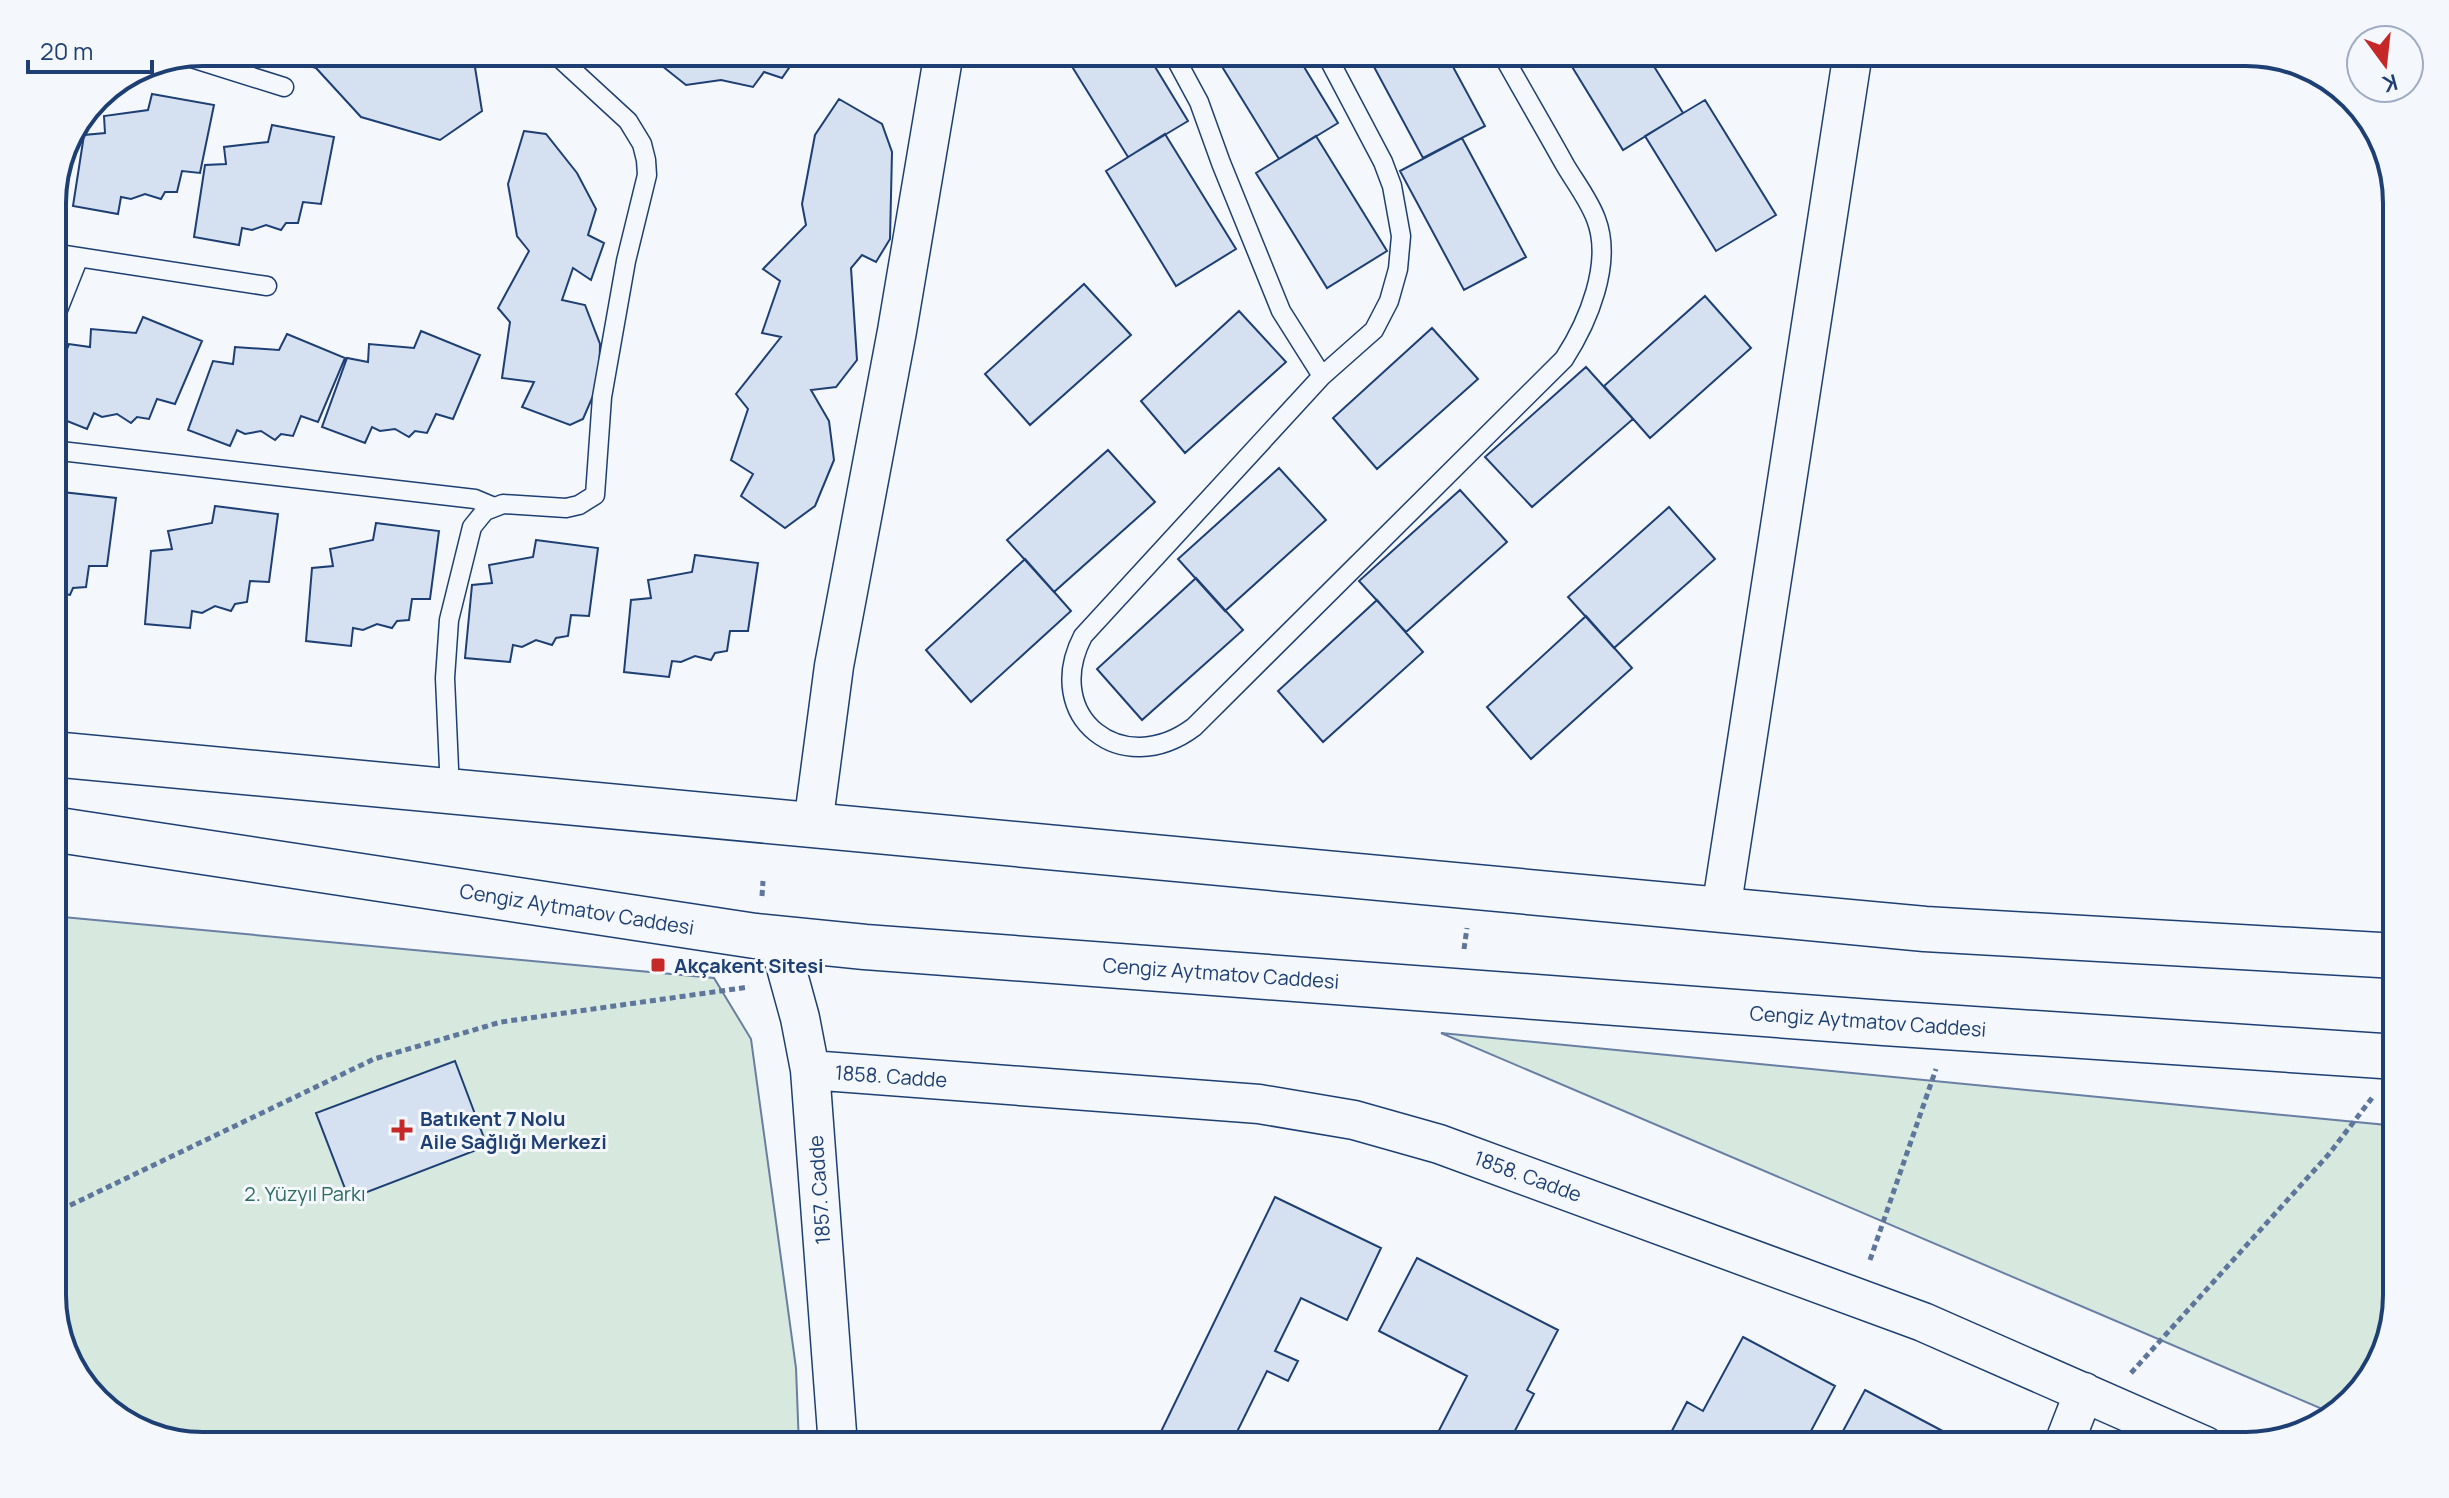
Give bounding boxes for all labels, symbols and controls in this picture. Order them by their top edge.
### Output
scale bar [28,24,152,74]
north arrow [2345,24,2425,104]
text: 20 m [40,34,93,67]
text: K [2379,67,2401,100]
street label: Cengiz Aytmatov Caddesi [458,877,696,941]
street label: Cengiz Aytmatov Caddesi [1102,951,1340,995]
place label: Akçakent Sitesi [674,952,824,979]
marker: Akçakent Sitesi [649,956,667,974]
street label: Cengiz Aytmatov Caddesi [1749,999,1987,1043]
street label: 1858. Cadde [834,1059,948,1093]
place label: Batıkent 7 Nolu Aile Sağlığı Merkezi [420,1105,607,1155]
marker: Batıkent 7 Nolu Aile Sağlığı Merkezi [391,1119,413,1141]
street label: 1857. Cadde [802,1134,836,1246]
street label: 1858. Cadde [1471,1144,1585,1208]
park label: 2. Yüzyıl Parkı [244,1180,366,1207]

